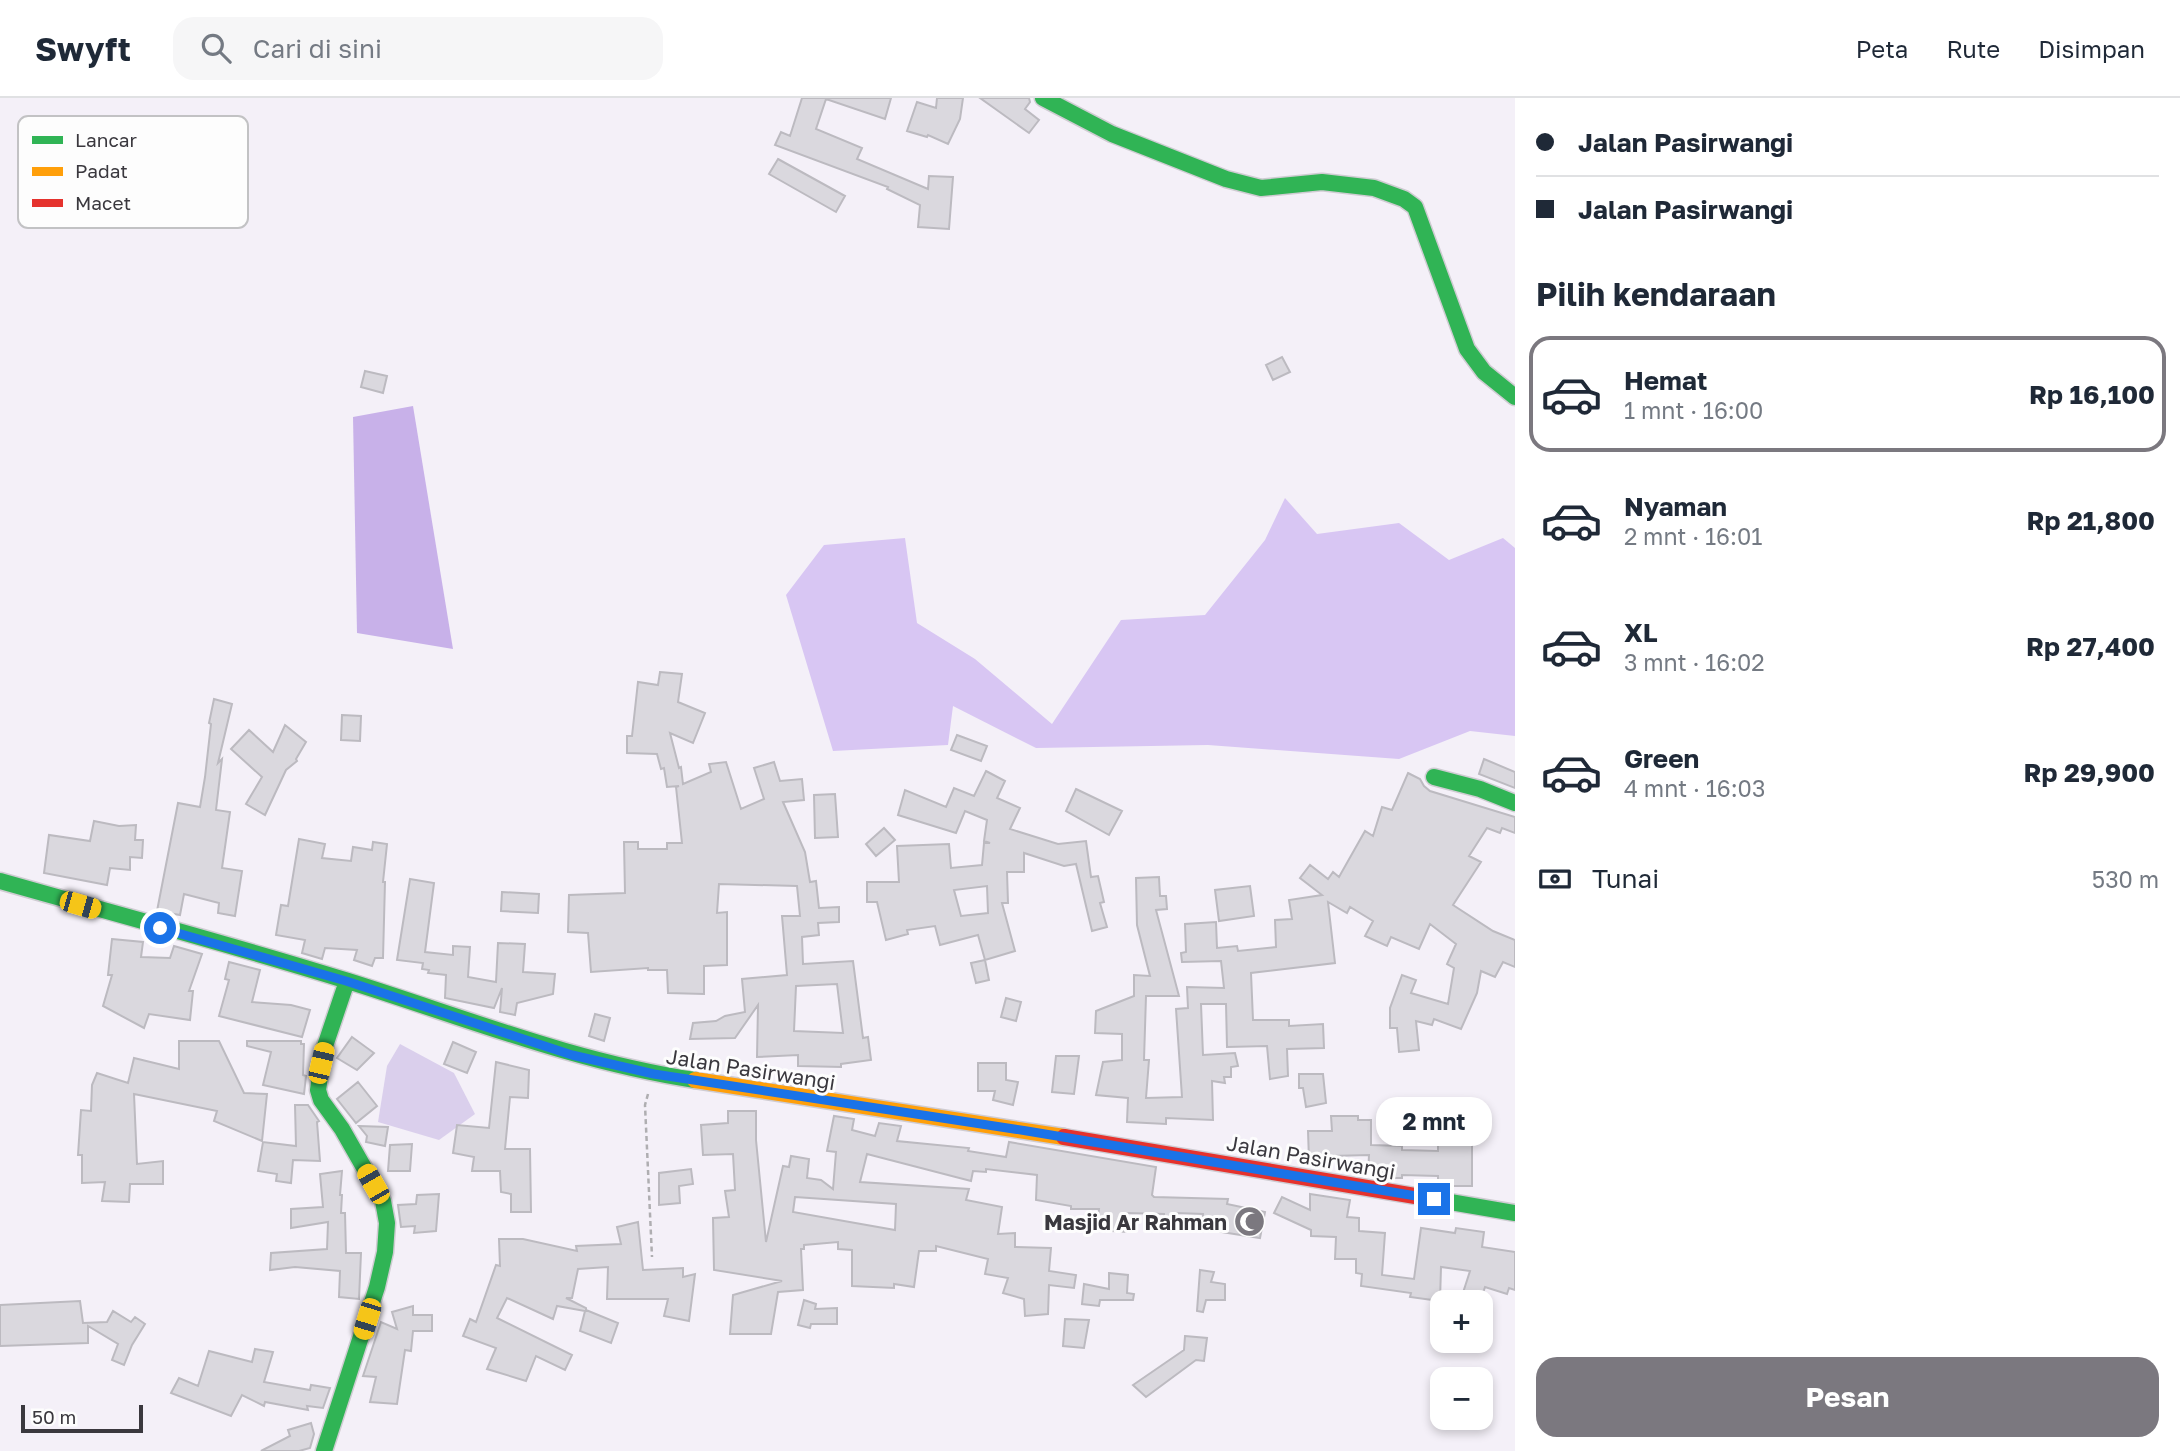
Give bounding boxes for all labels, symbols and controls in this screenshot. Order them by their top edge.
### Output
search box [173,17,663,80]
text: Swyft [35,29,131,68]
icon: search [197,29,235,67]
text: Cari di sini [253,33,382,64]
text: Peta [1856,34,1908,63]
text: Rute [1946,34,2000,63]
text: Disimpan [2038,34,2145,63]
legend [18,116,248,228]
text: Jalan Pasirwangi [1578,127,1793,158]
text: Lancar [75,128,138,151]
text: Padat [75,159,128,182]
text: Macet [75,191,131,214]
text: Jalan Pasirwangi [1578,194,1793,225]
text: Pilih kendaraan [1536,275,1776,313]
icon: car [1540,363,1603,426]
text: Hemat [1624,365,1707,396]
text: Rp 16,100 [2029,379,2155,410]
text: 1 mnt · 16:00 [1624,396,1763,424]
icon: car [1540,489,1603,552]
text: Nyaman [1624,491,1727,522]
text: Rp 21,800 [2026,505,2155,536]
text: 2 mnt · 16:01 [1624,522,1762,550]
icon: car [1540,615,1603,678]
text: XL [1624,617,1658,648]
text: Rp 27,400 [2026,631,2155,662]
text: 3 mnt · 16:02 [1624,648,1765,676]
icon: car [1540,741,1603,804]
text: Green [1624,743,1699,774]
text: Rp 29,900 [2023,757,2155,788]
text: 4 mnt · 16:03 [1624,774,1765,802]
icon: cash [1536,860,1574,898]
text: Tunai [1592,863,1659,894]
text: 530 m [2092,865,2159,893]
car [57,889,104,921]
route start [144,912,176,944]
car [307,1040,336,1086]
street label: Jalan Pasirwangi [665,1043,837,1095]
callout: 2 mnt [1376,1098,1492,1146]
text: 2 mnt [1402,1107,1466,1135]
street label: Jalan Pasirwangi [1225,1129,1397,1185]
car [354,1161,393,1207]
route end [1418,1183,1450,1215]
mosque icon: Masjid Ar Rahman [1233,1205,1267,1239]
place label: Masjid Ar Rahman [1044,1209,1227,1235]
map controls [1430,1290,1493,1430]
button: + [1430,1290,1493,1353]
car [351,1296,384,1342]
button: Pesan [1536,1357,2159,1437]
button: − [1430,1367,1493,1430]
scale bar [21,1402,144,1434]
text: 50 m [32,1405,76,1428]

